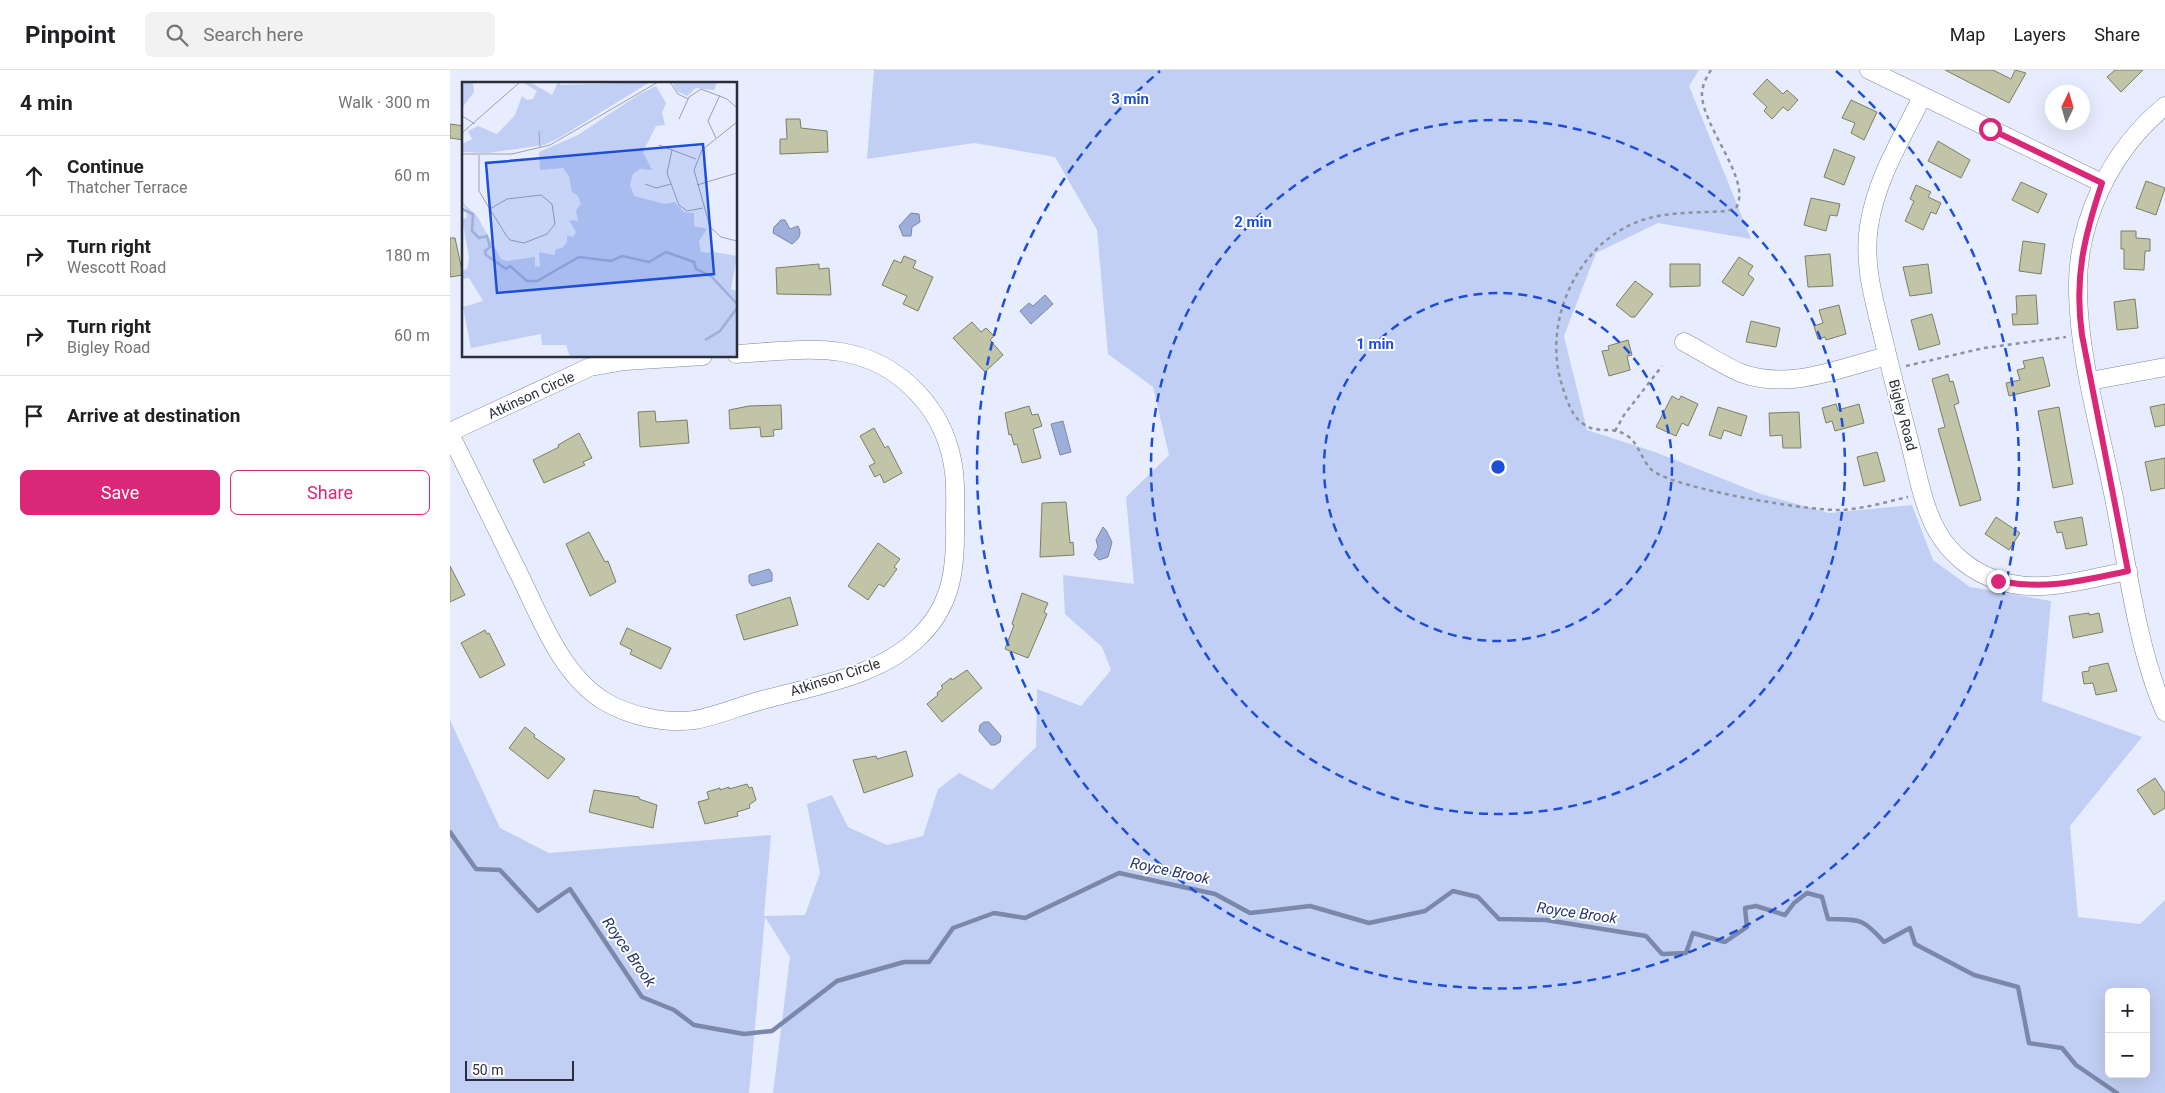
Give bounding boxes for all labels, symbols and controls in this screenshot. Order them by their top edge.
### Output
search box [145,12,495,57]
text: Pinpoint [25,21,115,49]
icon: search [163,21,191,49]
text: Search here [203,23,303,46]
text: Map [1950,24,1985,45]
text: Layers [2013,24,2066,45]
text: Share [2094,24,2140,45]
inset map [462,82,738,358]
north arrow [2045,85,2090,130]
text: 3 min [1111,90,1149,108]
text: 4 min [20,91,73,115]
text: Walk · 300 m [338,93,430,112]
route start [1979,118,2002,141]
text: Continue [67,155,144,178]
icon: ahead [20,162,48,190]
text: 60 m [394,166,430,185]
text: Thatcher Terrace [67,178,187,197]
text: 2 min [1234,213,1272,231]
text: Turn right [67,235,151,258]
icon: right [20,242,48,270]
text: 180 m [385,246,430,265]
text: Wescott Road [67,258,166,277]
text: Turn right [67,315,151,338]
icon: right [20,322,48,350]
text: 60 m [394,326,430,345]
text: 1 min [1356,335,1394,353]
text: Bigley Road [67,338,150,357]
street label: Atkinson Circle [485,368,577,422]
street label: Bigley Road [1886,378,1920,452]
icon: arrive [20,402,48,430]
text: Arrive at destination [67,404,240,427]
centre of rings [1489,458,1507,476]
button: Save [20,470,220,515]
button: Share [230,470,430,515]
route end [1987,570,2010,593]
street label: Atkinson Circle [788,655,882,699]
water label: Royce Brook [1129,854,1212,888]
water label: Royce Brook [1536,898,1619,928]
water label: Royce Brook [598,914,660,991]
map controls [2105,988,2150,1078]
button: + [2105,988,2150,1033]
button: − [2105,1033,2150,1078]
scale bar [465,1058,574,1081]
text: 50 m [472,1062,504,1078]

